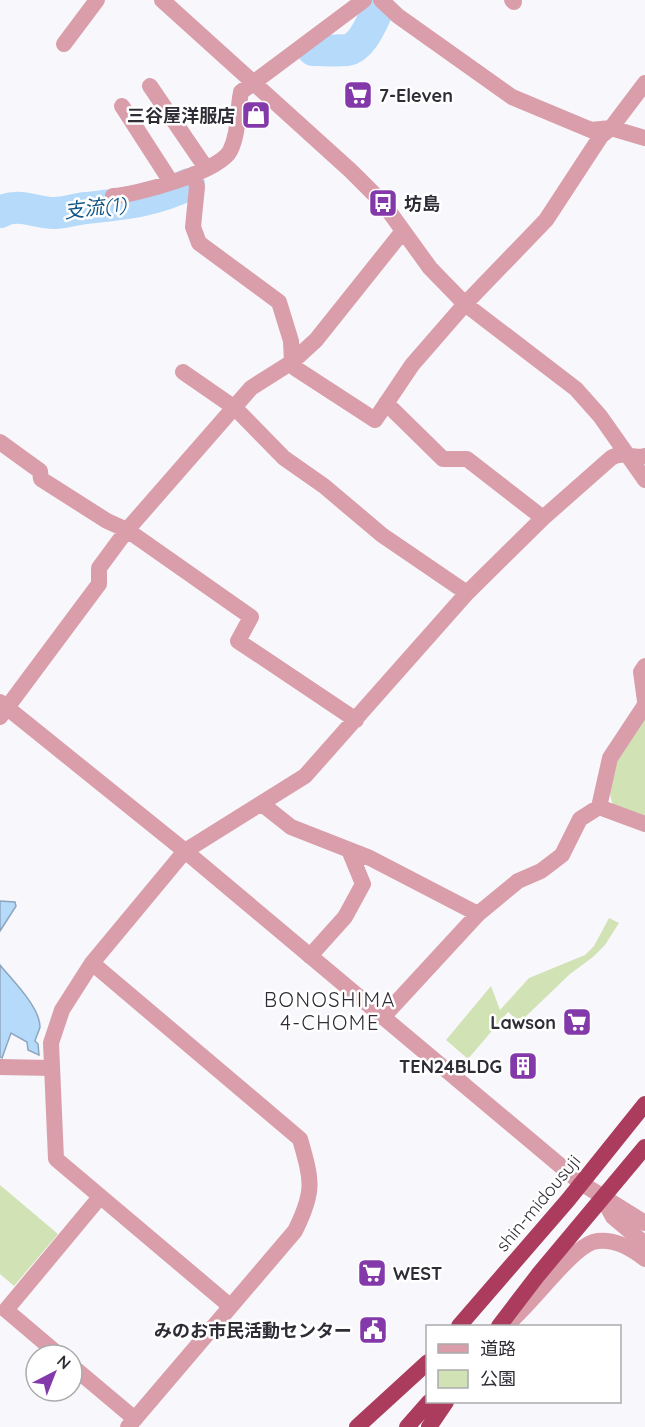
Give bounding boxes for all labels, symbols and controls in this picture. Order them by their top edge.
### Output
supermarket icon: 7-Eleven [342,79,374,111]
place label: 7-Eleven [379,84,453,107]
shop icon: 三谷屋洋服店 [240,99,272,131]
place label: 三谷屋洋服店 [127,104,235,127]
bus stop icon: 坊島 [367,187,399,219]
water label: 支流(1) [63,191,129,223]
place label: 坊島 [404,192,440,215]
district label: BONOSHIMA 4-CHOME [264,987,396,1035]
supermarket icon: Lawson [561,1006,593,1038]
place label: Lawson [490,1011,556,1034]
building icon: TEN24BLDG [507,1050,539,1082]
place label: TEN24BLDG [399,1055,502,1078]
street label: shin-midousuji [491,1150,585,1256]
supermarket icon: WEST [356,1257,388,1289]
place label: WEST [393,1262,442,1285]
public building icon: みのお市民活動センター [357,1314,389,1346]
place label: みのお市民活動センター [154,1319,352,1342]
legend [426,1325,621,1403]
text: 道路 [480,1337,516,1360]
north arrow [24,1343,84,1403]
text: N [53,1350,75,1373]
text: 公園 [480,1367,516,1390]

